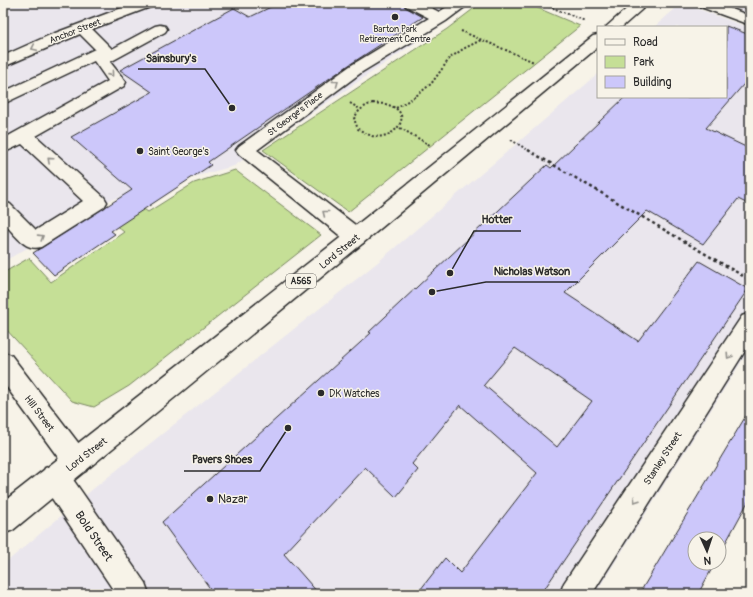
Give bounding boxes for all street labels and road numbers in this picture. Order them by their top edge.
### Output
street label: Anchor Street [48,16,103,46]
street label: St George's Place [266,90,326,139]
street label: Lord Street [317,231,363,272]
road number: A565 [286,274,316,288]
street label: Hill Street [22,393,57,435]
street label: Stanley Street [641,429,685,487]
street label: Lord Street [64,435,110,474]
street label: Bold Street [71,508,116,564]

